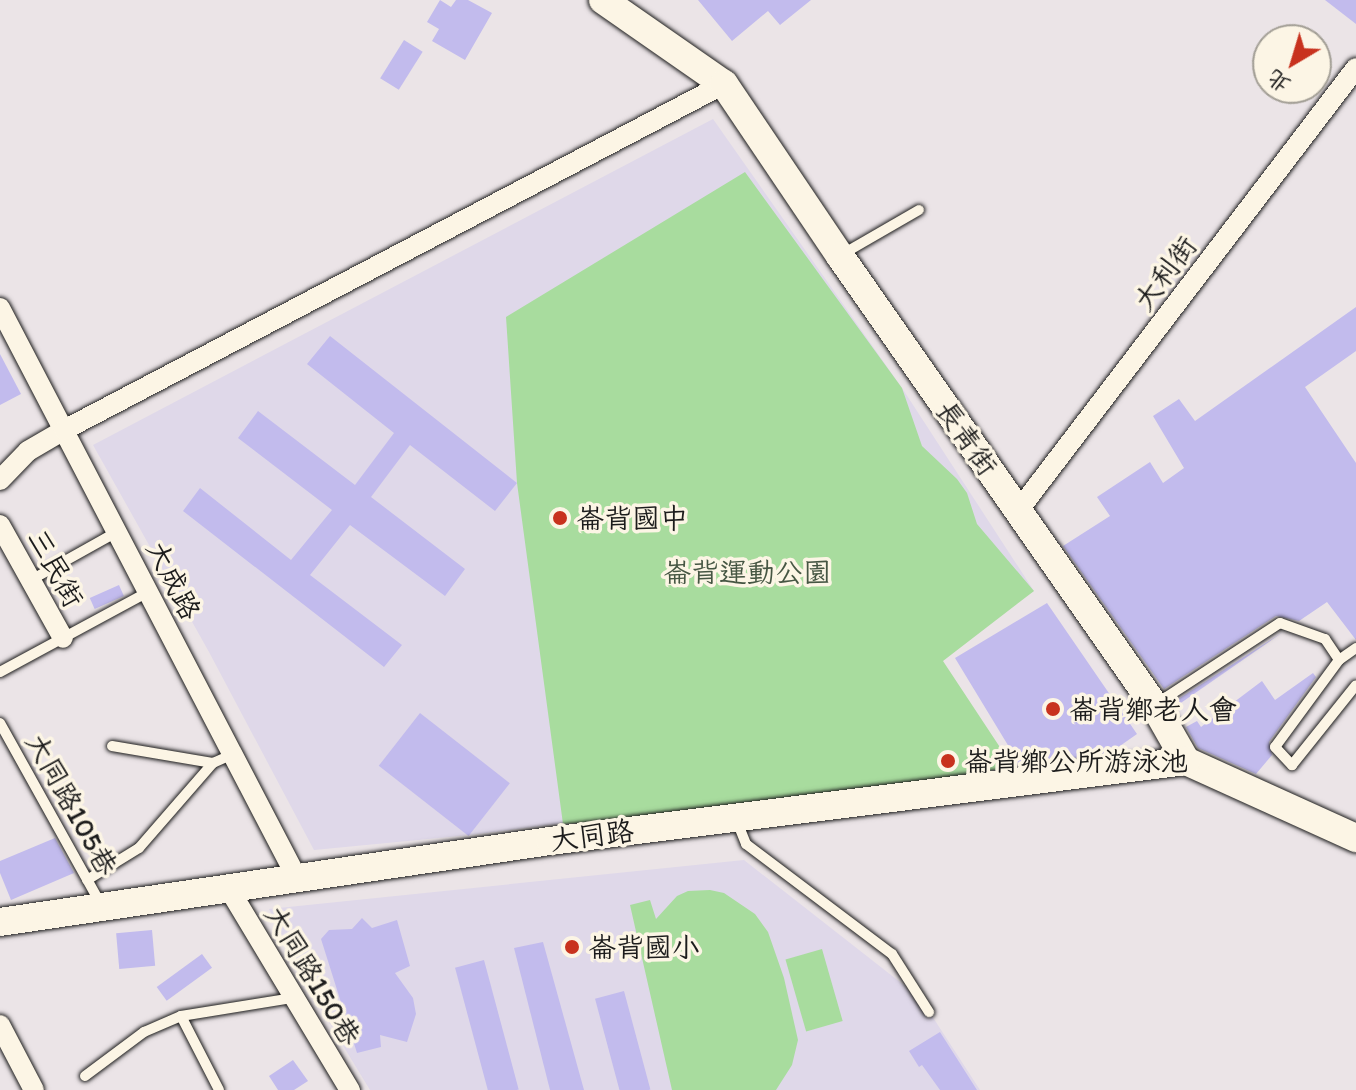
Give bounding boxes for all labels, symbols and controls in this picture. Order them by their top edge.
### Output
north arrow [1252,24,1332,104]
text: 北 [1261,64,1295,99]
street label: 大利街 [1126,229,1204,317]
street label: 長青街 [929,394,1005,482]
place label: 崙背國中 [576,501,688,535]
marker: 崙背國中 [551,509,569,527]
street label: 三民街 [21,523,91,613]
street label: 大成路 [140,535,208,625]
park label: 崙背運動公園 [663,555,831,589]
place label: 崙背鄉老人會 [1069,692,1237,726]
marker: 崙背鄉老人會 [1044,700,1062,718]
street label: 大同路105巷 [19,727,125,881]
place label: 崙背鄉公所游泳池 [964,744,1188,778]
marker: 崙背鄉公所游泳池 [939,752,957,770]
street label: 大同路 [548,813,636,857]
street label: 大同路150巷 [258,899,368,1051]
place label: 崙背國小 [588,930,700,964]
marker: 崙背國小 [563,938,581,956]

